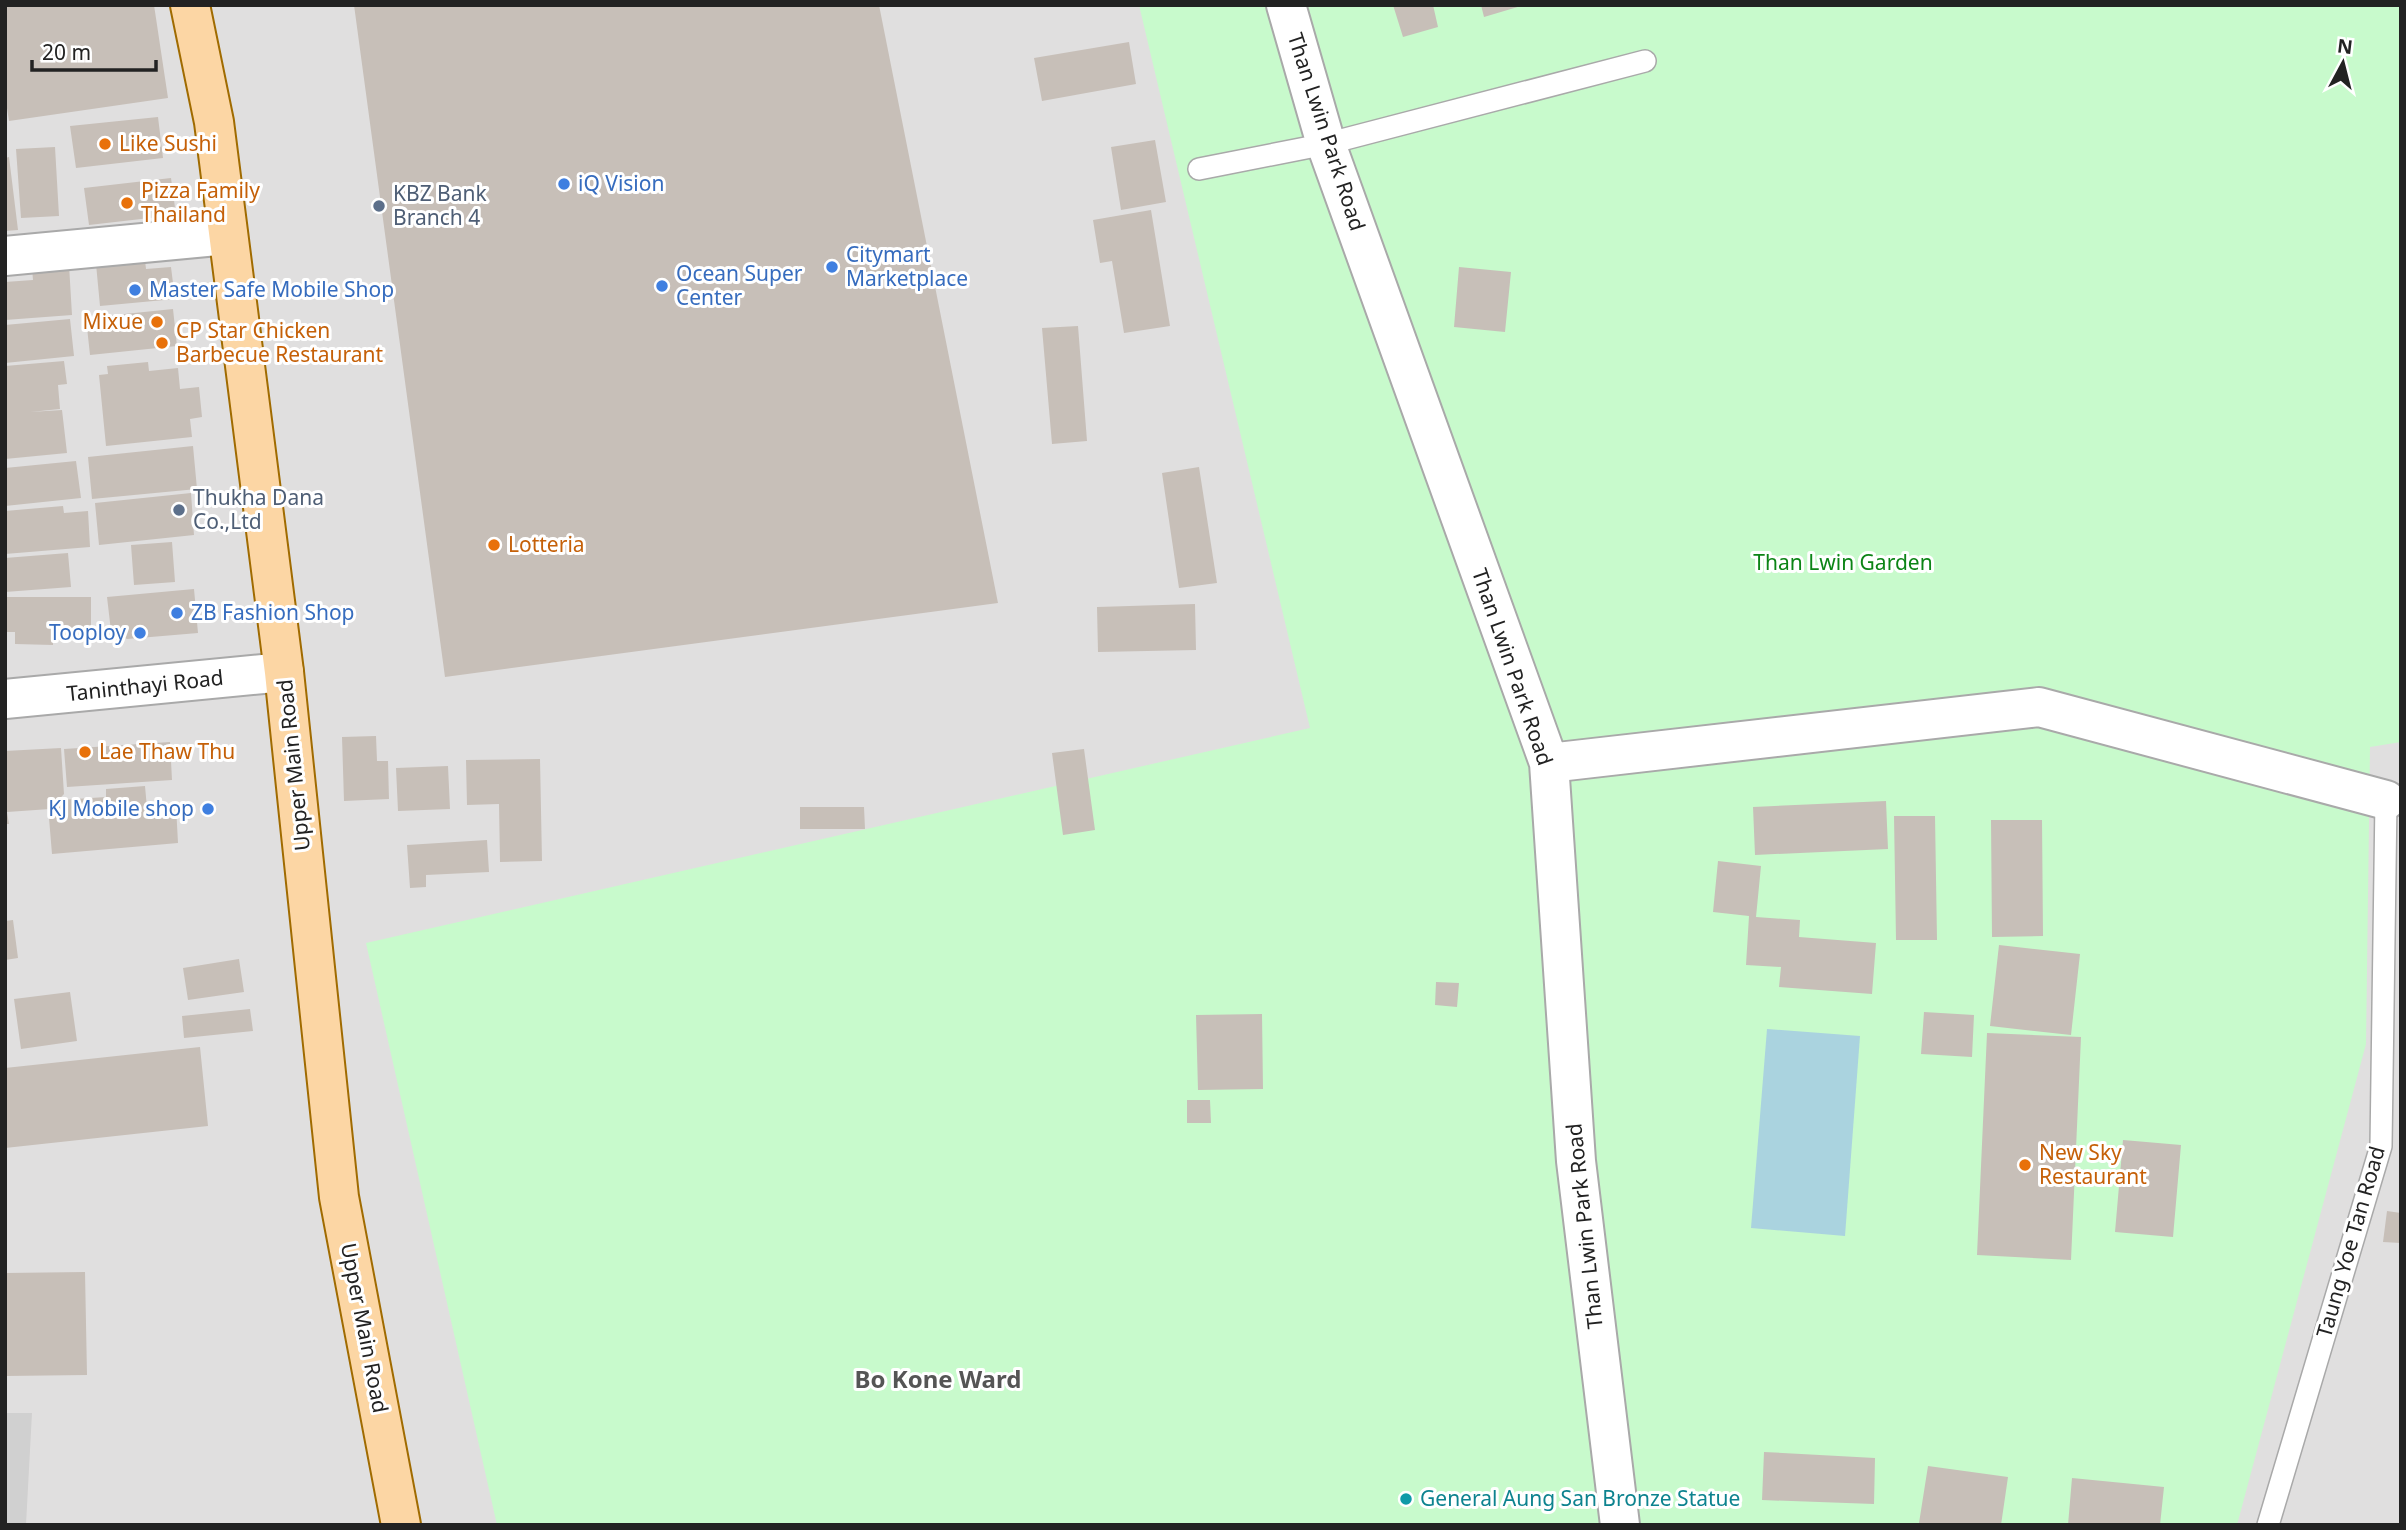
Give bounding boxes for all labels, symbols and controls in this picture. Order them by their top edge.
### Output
scale bar [32,28,156,72]
north arrow [2308,28,2378,98]
street label: Than Lwin Park Road [1282,29,1372,234]
text: N [2336,32,2354,60]
text: 20 m [42,38,91,66]
place label: Like Sushi [119,129,217,157]
marker: Like Sushi [97,136,113,152]
place label: iQ Vision [578,169,664,197]
place label: Pizza Family Thailand [141,176,260,228]
marker: iQ Vision [556,176,572,192]
place label: KBZ Bank Branch 4 [393,179,488,231]
marker: Pizza Family Thailand [119,195,135,211]
marker: KBZ Bank Branch 4 [371,198,387,214]
place label: Citymart Marketplace [846,240,968,292]
place label: Ocean Super Center [676,259,803,311]
marker: Citymart Marketplace [824,259,840,275]
place label: Master Safe Mobile Shop [149,275,394,303]
marker: Ocean Super Center [654,278,670,294]
marker: Master Safe Mobile Shop [127,282,143,298]
place label: Mixue [83,307,143,335]
marker: Mixue [149,314,165,330]
place label: CP Star Chicken Barbecue Restaurant [176,316,384,368]
marker: CP Star Chicken Barbecue Restaurant [154,335,170,351]
place label: Thukha Dana Co.,Ltd [193,483,324,535]
marker: Thukha Dana Co.,Ltd [171,502,187,518]
place label: Lotteria [508,530,585,558]
marker: Lotteria [486,537,502,553]
park label: Than Lwin Garden [1753,548,1933,576]
street label: Than Lwin Park Road [1466,564,1560,769]
place label: ZB Fashion Shop [191,598,355,626]
marker: ZB Fashion Shop [169,605,185,621]
place label: Tooploy [49,618,126,646]
marker: Tooploy [132,625,148,641]
street label: Taninthayi Road [65,663,225,707]
street label: Upper Main Road [270,678,316,852]
place label: Lae Thaw Thu [99,737,235,765]
marker: Lae Thaw Thu [77,744,93,760]
place label: KJ Mobile shop [48,794,194,822]
marker: KJ Mobile shop [200,801,216,817]
street label: Than Lwin Park Road [1559,1122,1609,1330]
place label: New Sky Restaurant [2039,1138,2147,1190]
street label: Taung Yoe Tan Road [2309,1143,2391,1341]
marker: New Sky Restaurant [2017,1157,2033,1173]
street label: Upper Main Road [335,1241,395,1415]
district label: Bo Kone Ward [855,1362,1021,1395]
place label: General Aung San Bronze Statue [1420,1484,1740,1512]
marker: General Aung San Bronze Statue [1398,1491,1414,1507]

